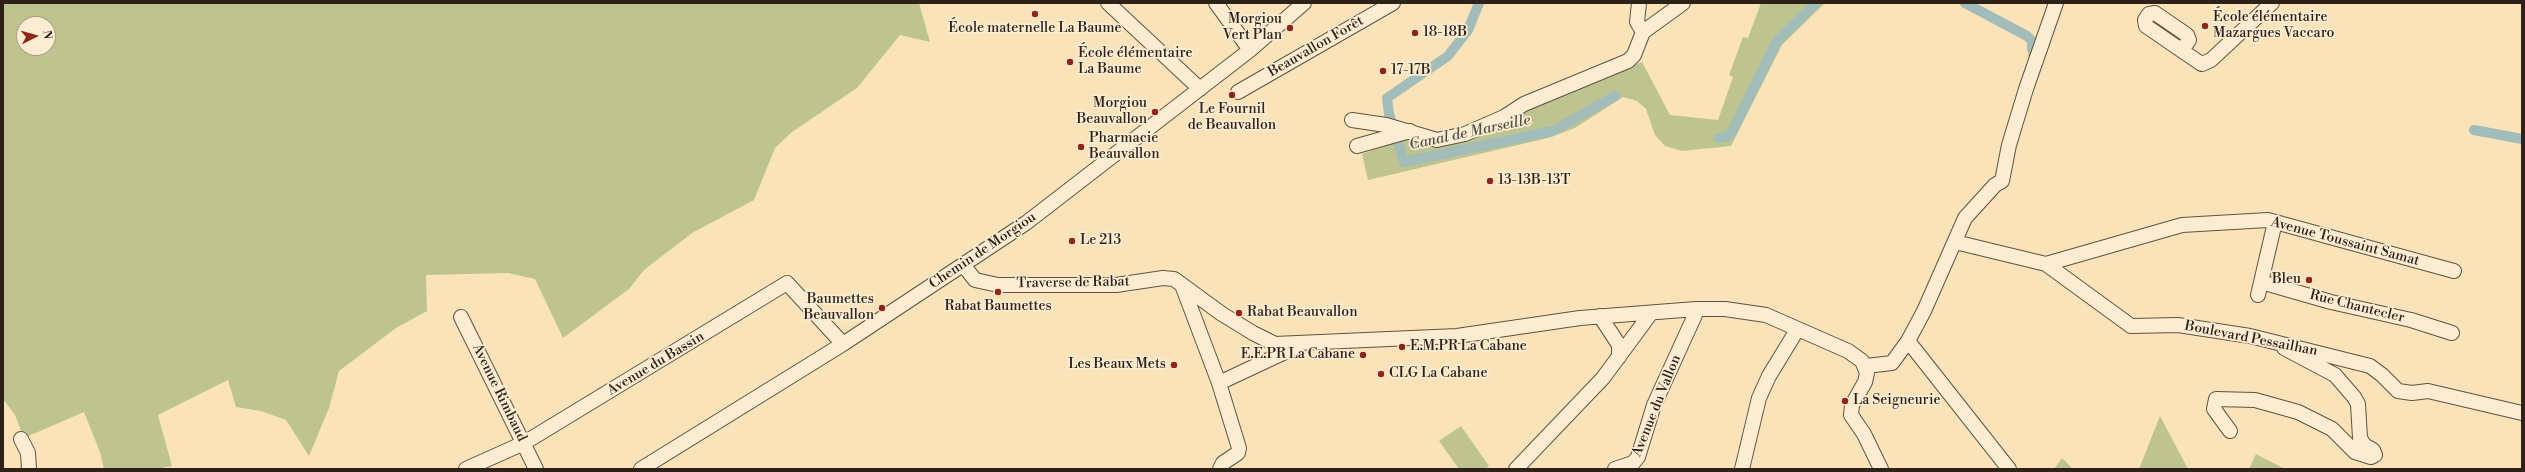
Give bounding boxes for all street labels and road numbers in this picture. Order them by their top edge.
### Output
street label: Beauvallon Forêt [1265,13,1367,81]
street label: Chemin de Morgiou [927,209,1039,293]
street label: Avenue Toussaint Samat [2269,214,2421,270]
street label: Traverse de Rabat [1016,274,1130,292]
street label: Rue Chantecler [2308,287,2406,327]
street label: Boulevard Pessailhan [2183,318,2319,360]
street label: Avenue du Bassin [605,328,707,400]
street label: Avenue Rimbaud [468,341,530,445]
street label: Avenue du Vallon [1629,353,1685,459]

